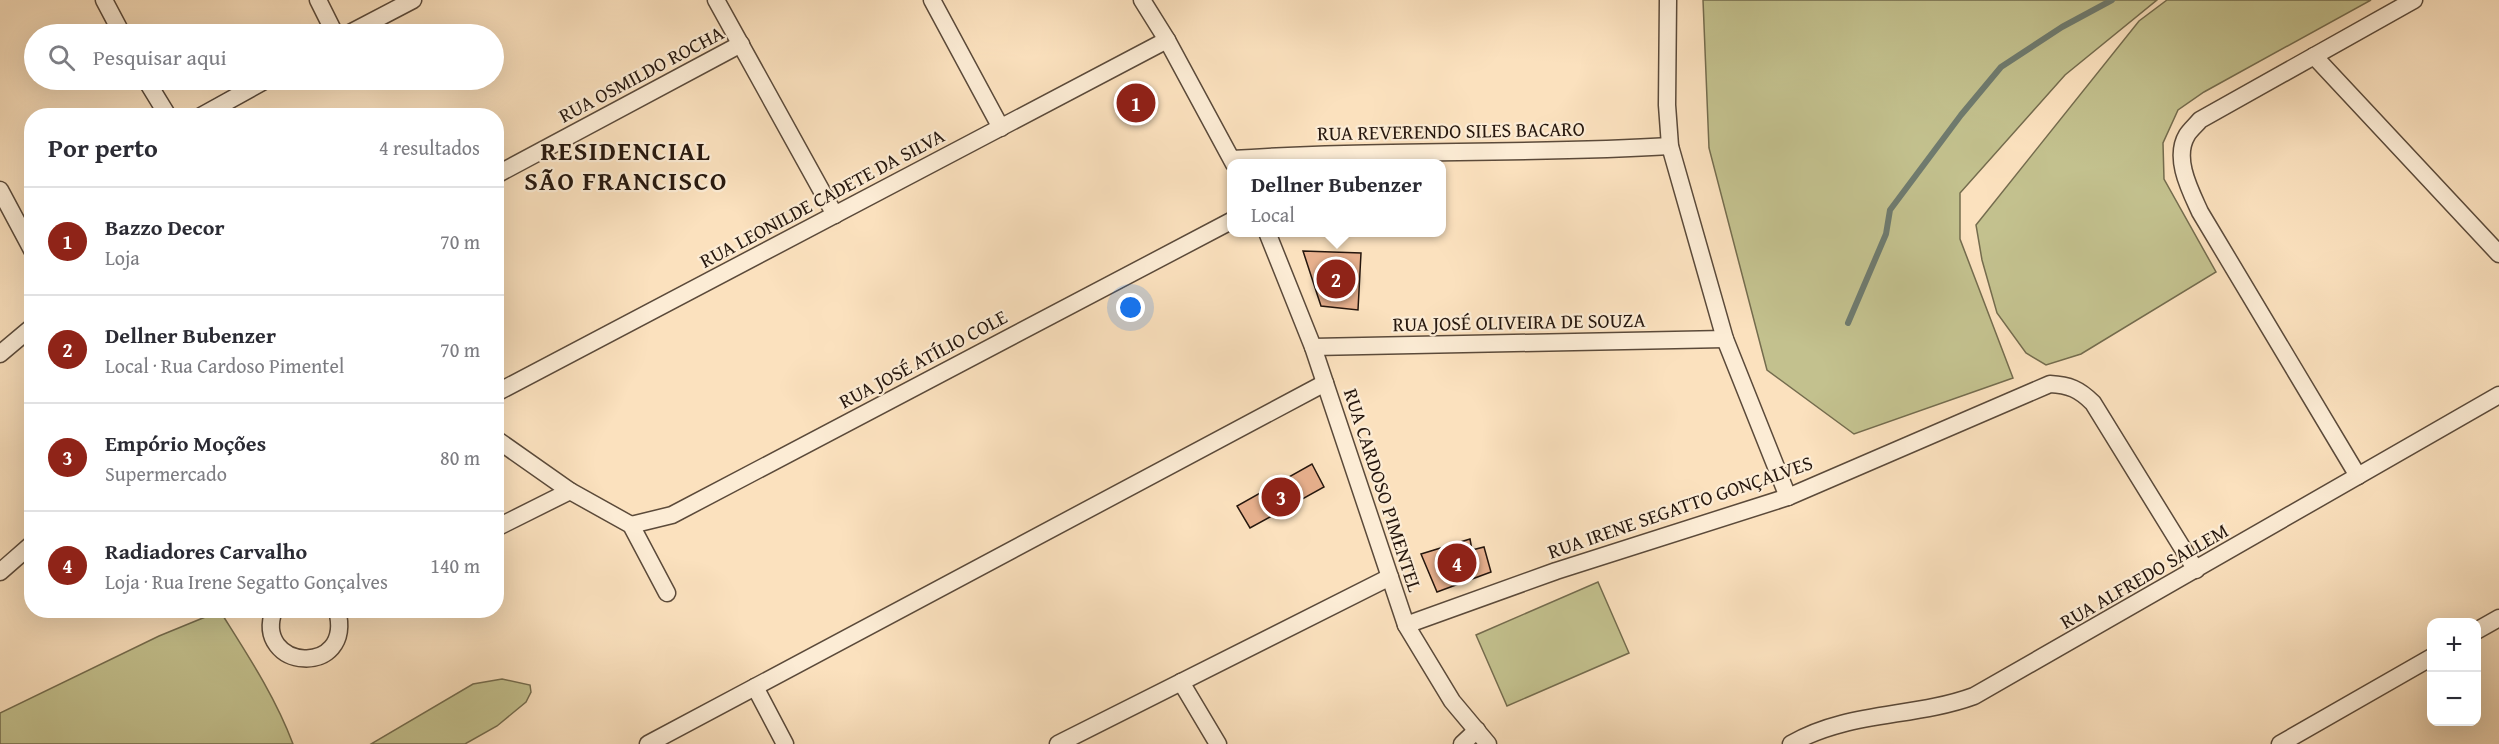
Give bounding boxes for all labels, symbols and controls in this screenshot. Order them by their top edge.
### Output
street label: RUA OSMILDO ROCHA [553,18,728,129]
search box [24,24,504,90]
icon: search [45,41,78,74]
text: Pesquisar aqui [93,41,227,73]
pin: 1 [1116,80,1156,126]
street label: RUA REVERENDO SILES BACARO [1317,114,1585,147]
street label: RUA LEONILDE CADETE DA SILVA [694,121,949,275]
text: Por perto [48,128,158,167]
district label: RESIDENCIAL SÃO FRANCISCO [524,131,728,200]
text: 4 resultados [379,133,480,162]
popup [1227,159,1446,237]
text: Dellner Bubenzer [1251,168,1422,200]
text: Local [1251,200,1295,229]
text: Bazzo Decor [105,211,225,243]
text: 1 [62,227,73,256]
text: 70 m [440,227,480,256]
text: Loja [105,243,140,272]
pin: 2 [1316,256,1356,302]
your location [1116,293,1145,322]
street label: RUA JOSÉ ATÍLIO COLE [833,302,1012,415]
street label: RUA JOSÉ OLIVEIRA DE SOUZA [1392,305,1646,338]
text: Dellner Bubenzer [105,319,276,351]
text: 2 [62,335,73,364]
text: 70 m [440,335,480,364]
text: Local · Rua Cardoso Pimentel [105,351,344,380]
street label: RUA CARDOSO PIMENTEL [1337,384,1430,596]
text: Empório Moções [105,427,266,459]
text: 3 [62,443,73,472]
text: 80 m [440,443,480,472]
street label: RUA IRENE SEGATTO GONÇALVES [1543,447,1816,566]
text: Supermercado [105,459,227,488]
pin: 3 [1262,474,1300,520]
street label: RUA ALFREDO SALLEM [2054,515,2233,636]
text: Radiadores Carvalho [105,535,307,567]
pin: 4 [1438,540,1476,586]
text: 4 [62,551,73,580]
text: 140 m [430,551,480,580]
text: Loja · Rua Irene Segatto Gonçalves [105,567,388,596]
map controls [2427,618,2481,726]
button: + [2427,618,2481,672]
button: − [2427,672,2481,726]

